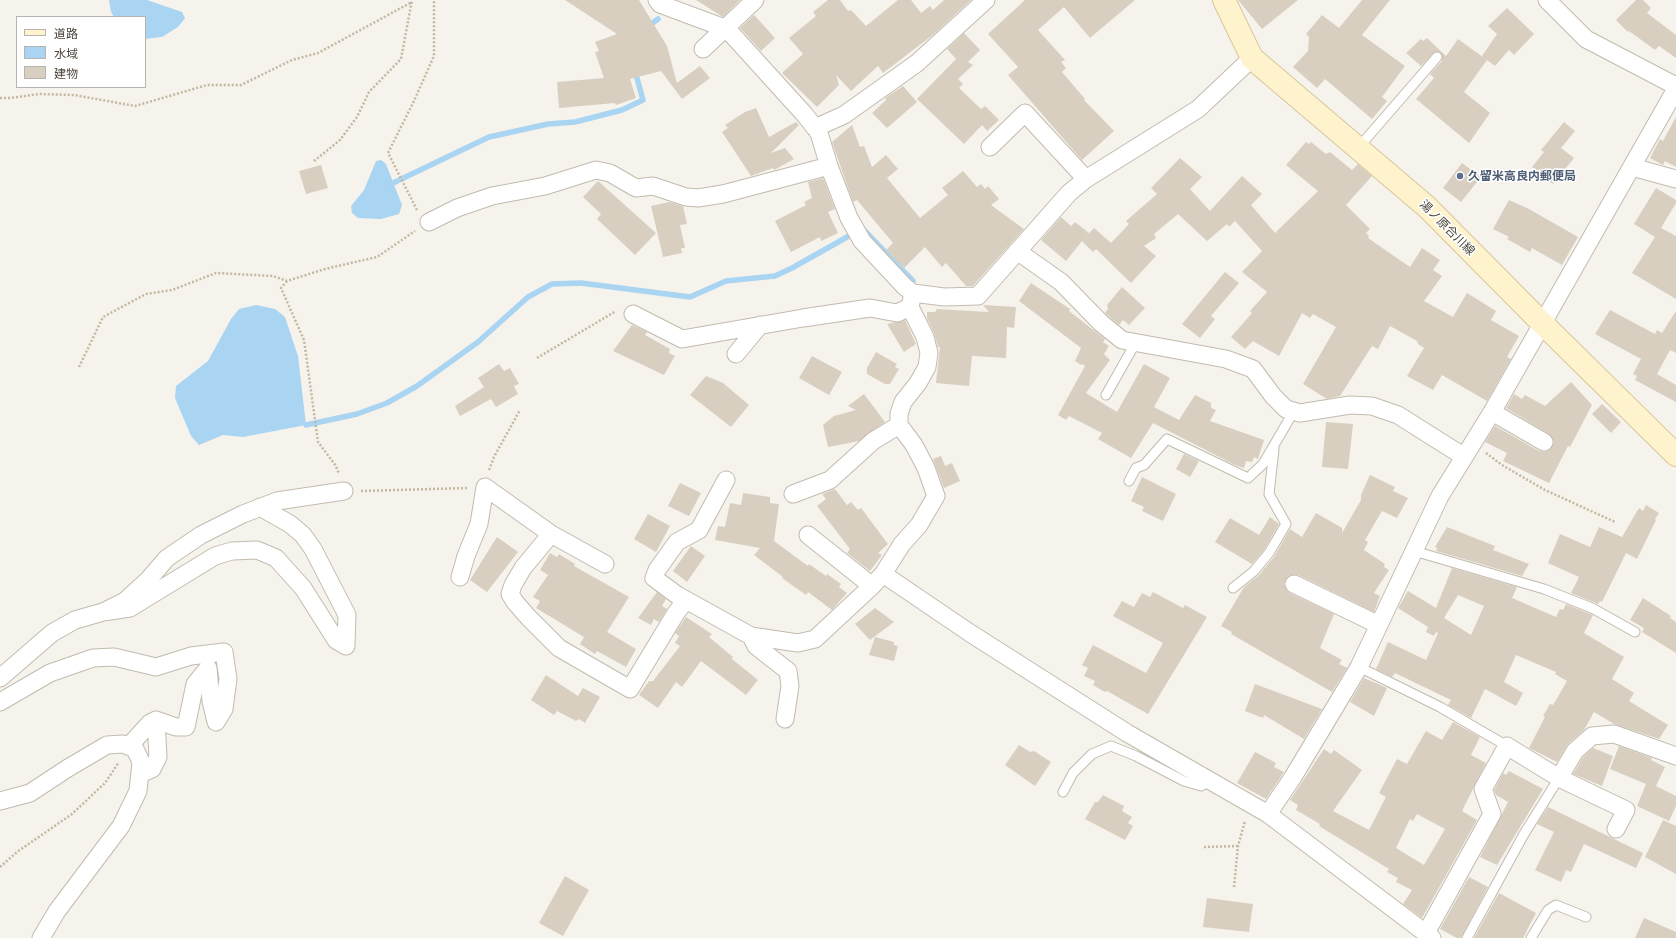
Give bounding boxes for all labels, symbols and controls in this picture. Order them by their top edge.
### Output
legend [16,16,146,88]
text: 道路 [54,26,78,41]
text: 水域 [54,46,78,61]
text: 建物 [54,66,78,81]
place label: 久留米高良内郵便局 [1468,169,1576,183]
marker: 久留米高良内郵便局 [1455,171,1465,181]
street label: 湯ノ原合川線 [1416,197,1478,259]

